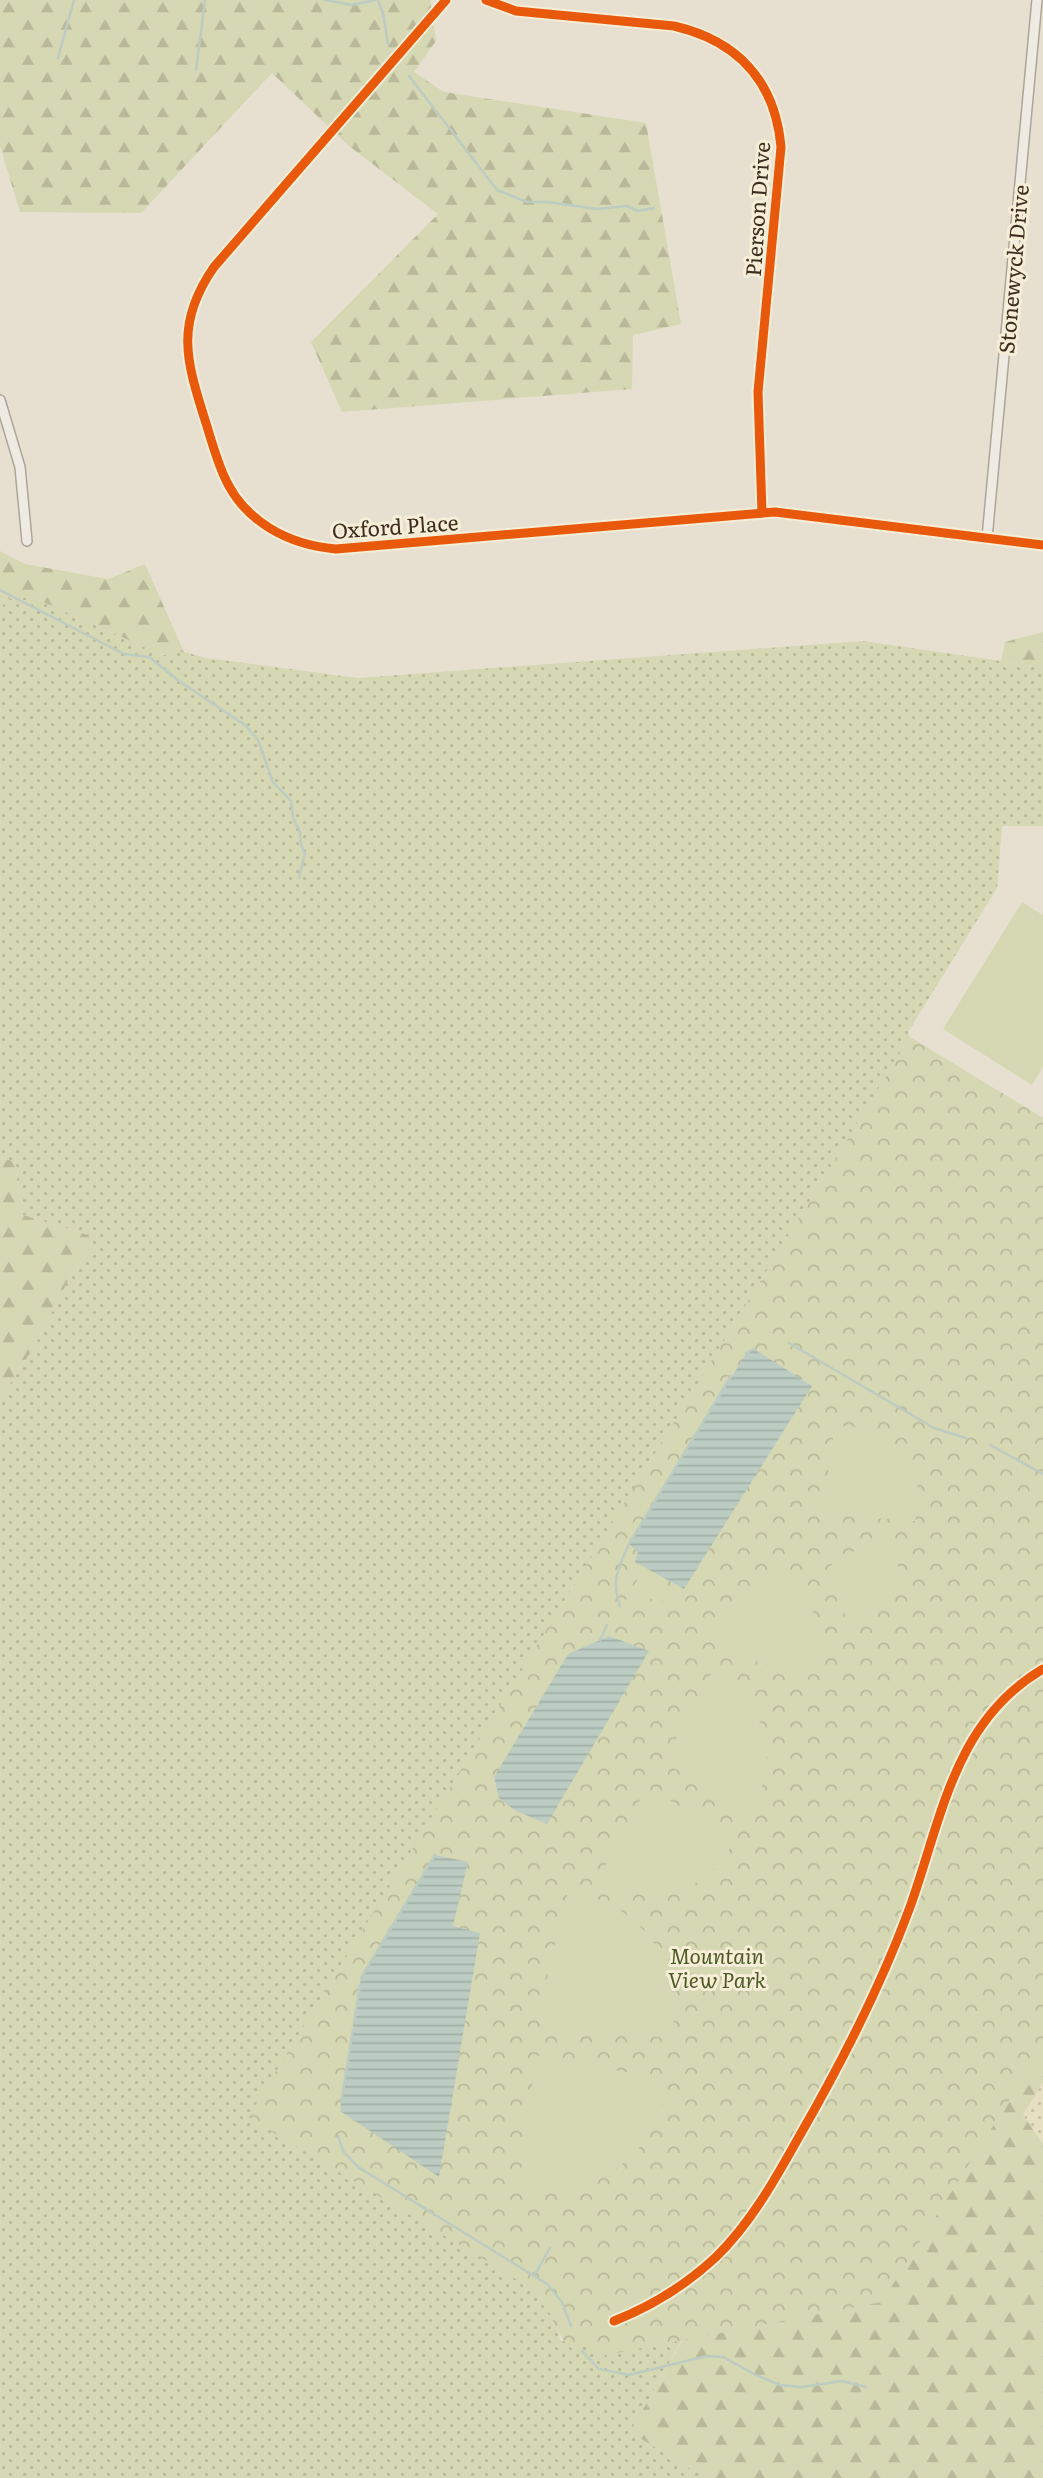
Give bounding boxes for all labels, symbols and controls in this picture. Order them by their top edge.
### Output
street label: Pierson Drive [736,140,776,277]
street label: Stonewyck Drive [989,183,1035,355]
street label: Oxford Place [331,505,459,545]
park label: Mountain View Park [668,1939,767,1994]

